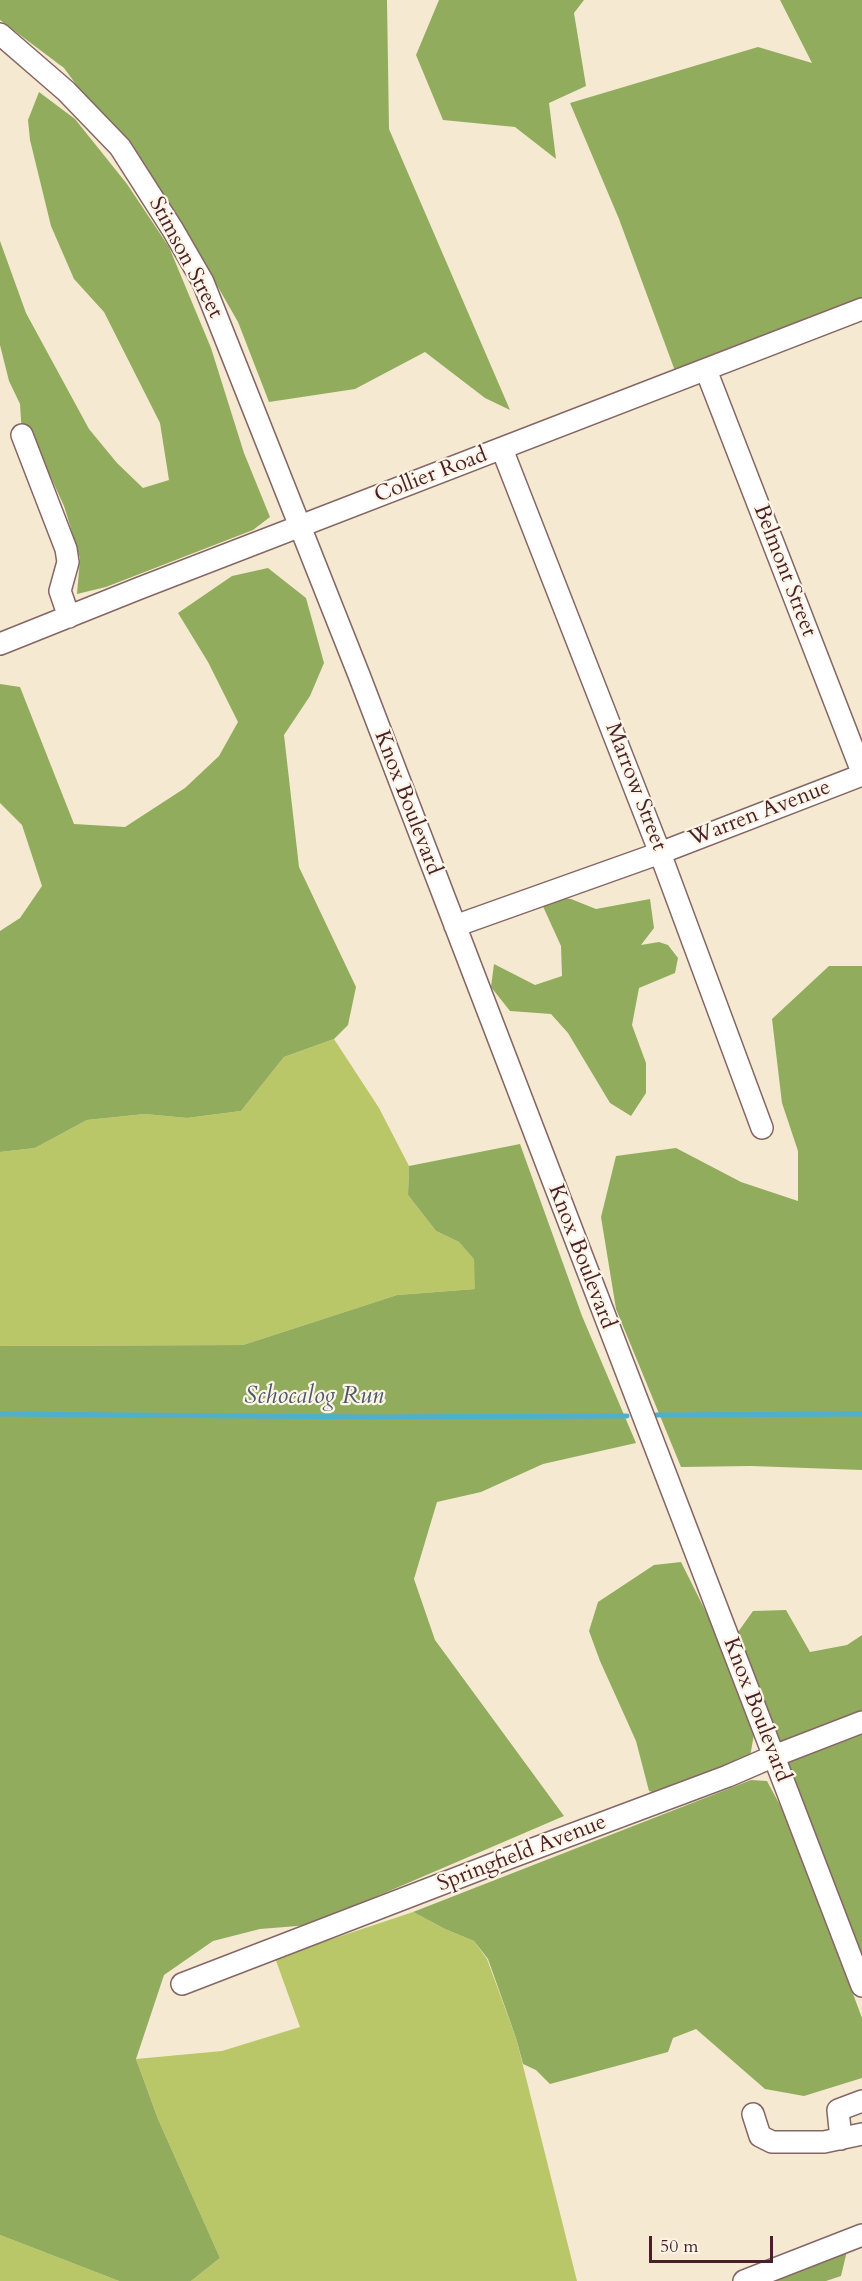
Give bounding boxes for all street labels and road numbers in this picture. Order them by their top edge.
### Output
street label: Stimson Street [142,193,228,323]
street label: Collier Road [371,442,491,510]
street label: Belmont Street [747,501,821,641]
street label: Marrow Street [599,719,671,855]
street label: Knox Boulevard [367,727,447,879]
street label: Warren Avenue [685,775,835,853]
street label: Knox Boulevard [541,1181,621,1333]
street label: Knox Boulevard [716,1634,796,1786]
street label: Springfield Avenue [434,1810,610,1898]

